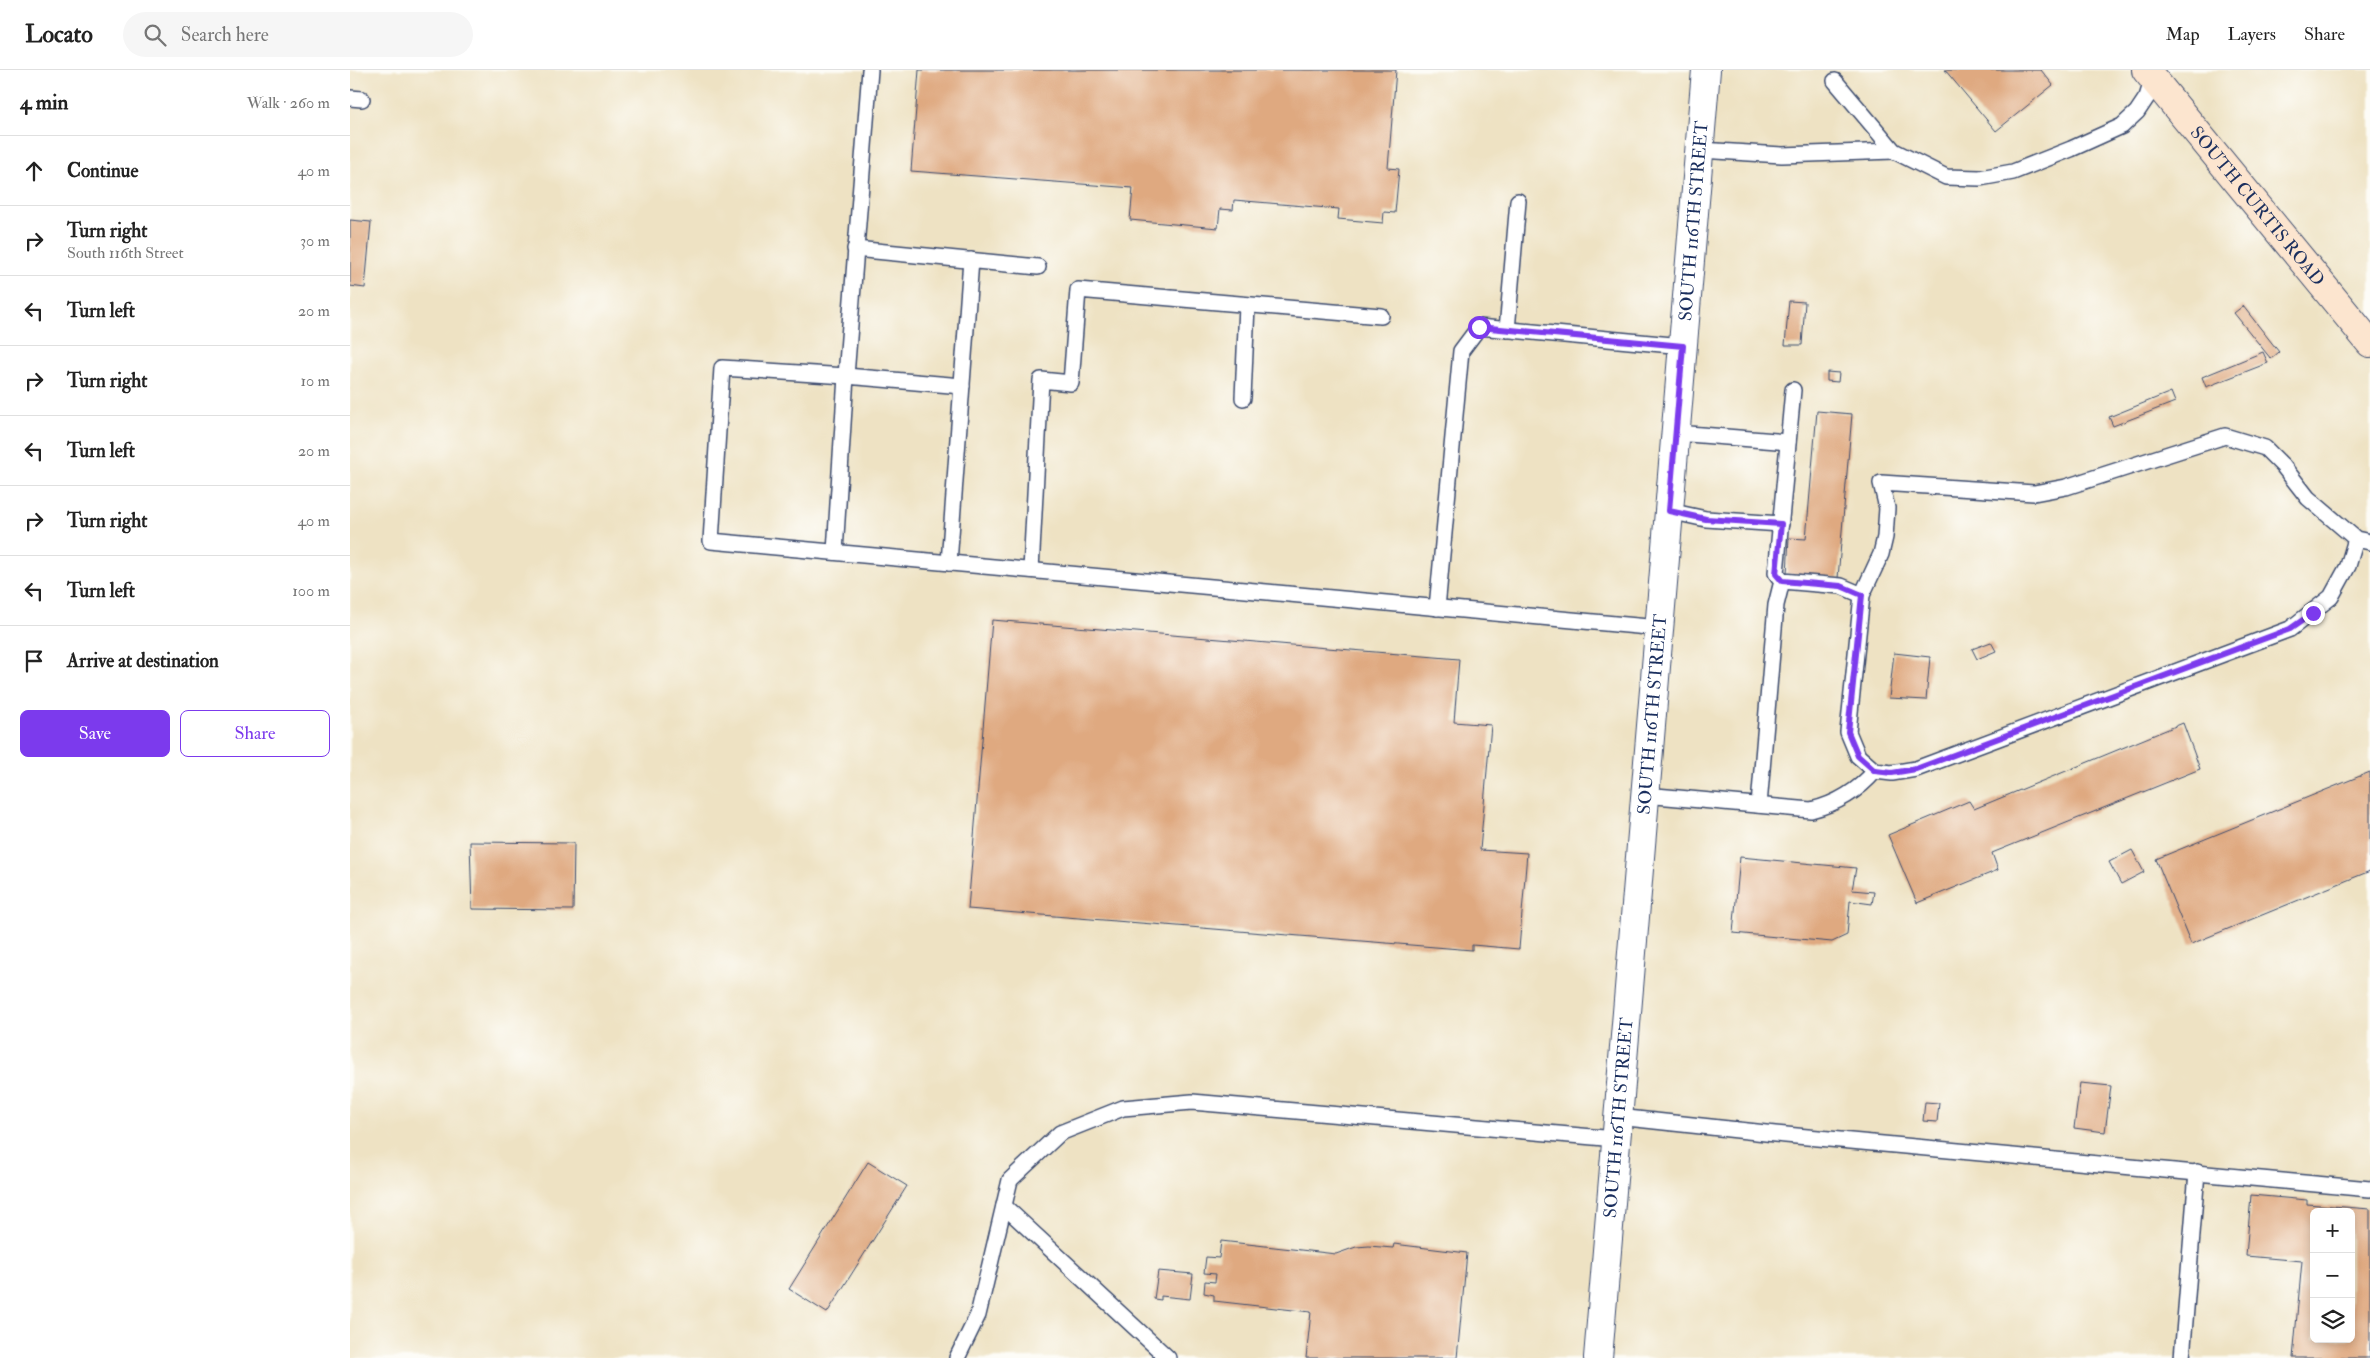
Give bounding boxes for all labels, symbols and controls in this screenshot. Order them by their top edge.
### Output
search box [123,12,473,57]
text: Locato [25,19,93,50]
icon: search [141,21,169,49]
text: Search here [181,23,269,47]
text: Map [2166,23,2200,46]
text: Layers [2228,23,2276,46]
text: Share [2304,23,2345,46]
text: 4 min [20,89,68,116]
text: Walk · 260 m [247,93,330,113]
street label: SOUTH 116TH STREET [1673,119,1713,322]
street label: SOUTH CURTIS ROAD [2185,121,2330,291]
icon: ahead [20,157,48,185]
text: Continue [67,159,138,183]
text: 40 m [297,161,330,181]
text: Turn right [67,219,147,243]
icon: right [20,227,48,255]
text: 30 m [300,231,330,251]
text: South 116th Street [67,243,184,263]
icon: left [20,297,48,325]
text: Turn left [67,299,135,323]
text: 20 m [298,301,330,321]
route start [1468,316,1491,339]
icon: right [20,367,48,395]
text: Turn right [67,369,147,393]
text: 10 m [300,371,330,391]
icon: left [20,437,48,465]
text: Turn left [67,439,135,463]
text: 20 m [298,441,330,461]
icon: right [20,507,48,535]
text: Turn right [67,509,147,533]
text: 40 m [297,511,330,531]
icon: left [20,577,48,605]
text: Turn left [67,579,135,603]
text: 100 m [292,581,330,601]
route end [2302,602,2325,625]
street label: SOUTH 116TH STREET [1632,613,1672,815]
icon: arrive [20,647,48,675]
text: Arrive at destination [67,649,219,673]
button: Save [20,710,170,757]
button: Share [180,710,330,757]
street label: SOUTH 116TH STREET [1598,1016,1638,1219]
map controls [2310,1208,2355,1343]
button: + [2310,1208,2355,1253]
button: − [2310,1253,2355,1298]
button: layers [2310,1298,2355,1343]

